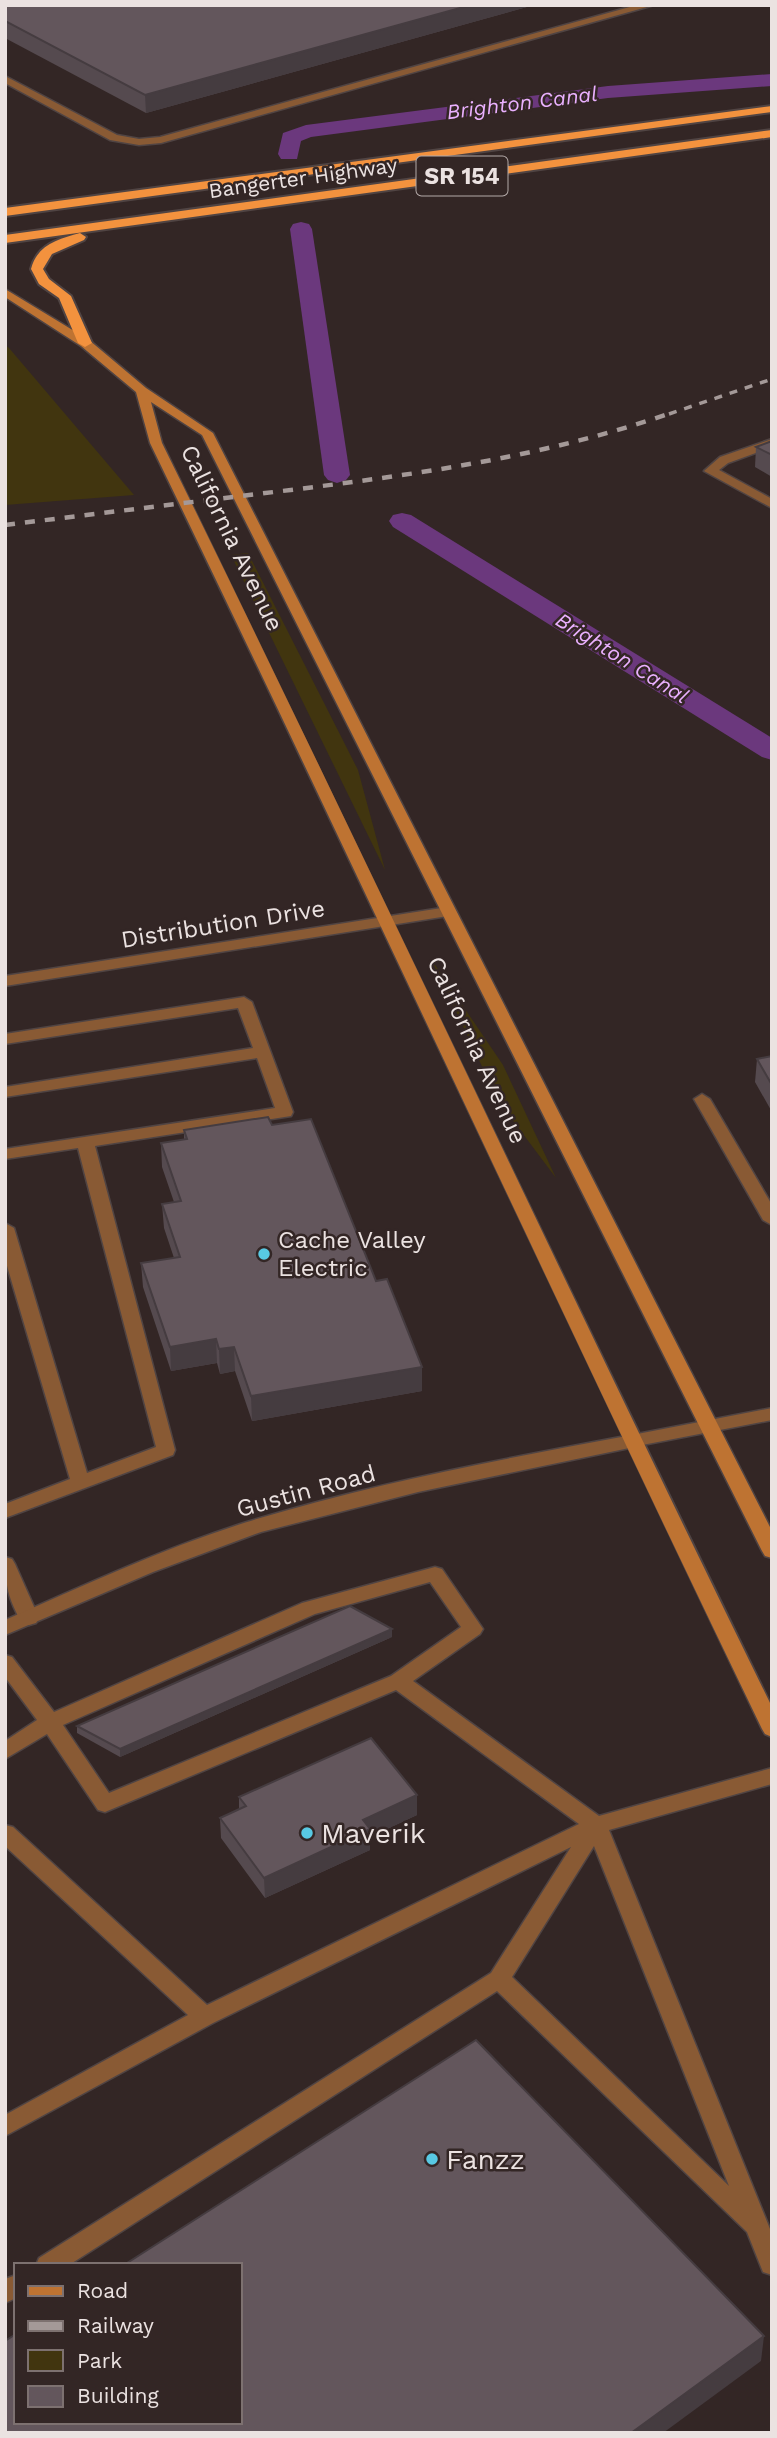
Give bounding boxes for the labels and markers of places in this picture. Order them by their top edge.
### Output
place label: Cache Valley Electric [278,1226,426,1282]
marker: Cache Valley Electric [256,1246,272,1262]
place label: Maverik [321,1817,426,1850]
marker: Maverik [299,1825,315,1841]
place label: Fanzz [446,2143,525,2176]
marker: Fanzz [424,2151,440,2167]

